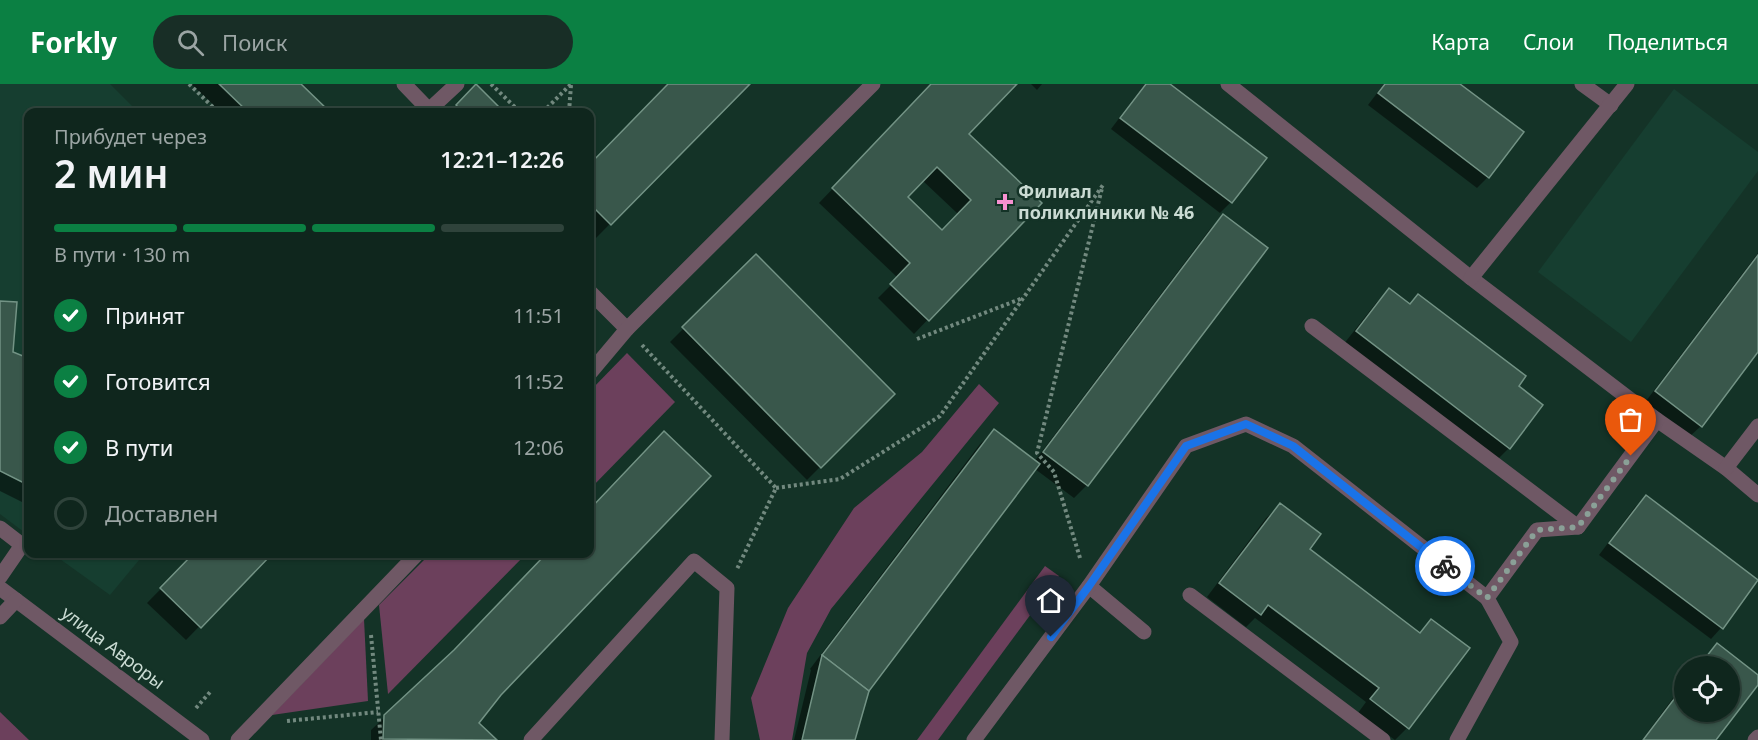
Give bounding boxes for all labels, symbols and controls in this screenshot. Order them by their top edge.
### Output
search box [153,15,573,69]
text: Forkly [30,23,117,61]
icon: search [174,26,207,59]
text: Поиск [222,27,287,57]
text: Карта [1431,28,1490,56]
text: Слои [1523,28,1574,56]
text: Поделиться [1607,28,1728,56]
text: Прибудет через [54,123,207,150]
text: 12:21–12:26 [440,144,564,174]
text: 2 мин [54,146,169,199]
place label: Филиал поликлиники № 46 [1018,179,1194,224]
marker: Филиал поликлиники № 46 [996,193,1014,211]
text: В пути · 130 m [54,241,190,268]
icon: check [54,299,87,332]
text: Принят [105,300,185,330]
text: 11:51 [513,302,564,329]
icon: check [54,365,87,398]
text: Готовится [105,366,211,396]
text: 11:52 [513,368,564,395]
pin [1605,394,1656,456]
icon: bag [1614,403,1647,436]
icon: check [54,431,87,464]
text: В пути [105,432,173,462]
text: 12:06 [513,434,564,461]
text: Доставлен [105,498,218,528]
courier [1415,536,1475,596]
icon: bike [1429,550,1462,583]
pin [1025,575,1076,637]
icon: home [1034,584,1067,617]
street label: улица Авроры [57,600,170,694]
map controls [1674,656,1740,722]
button: locate [1674,656,1740,722]

